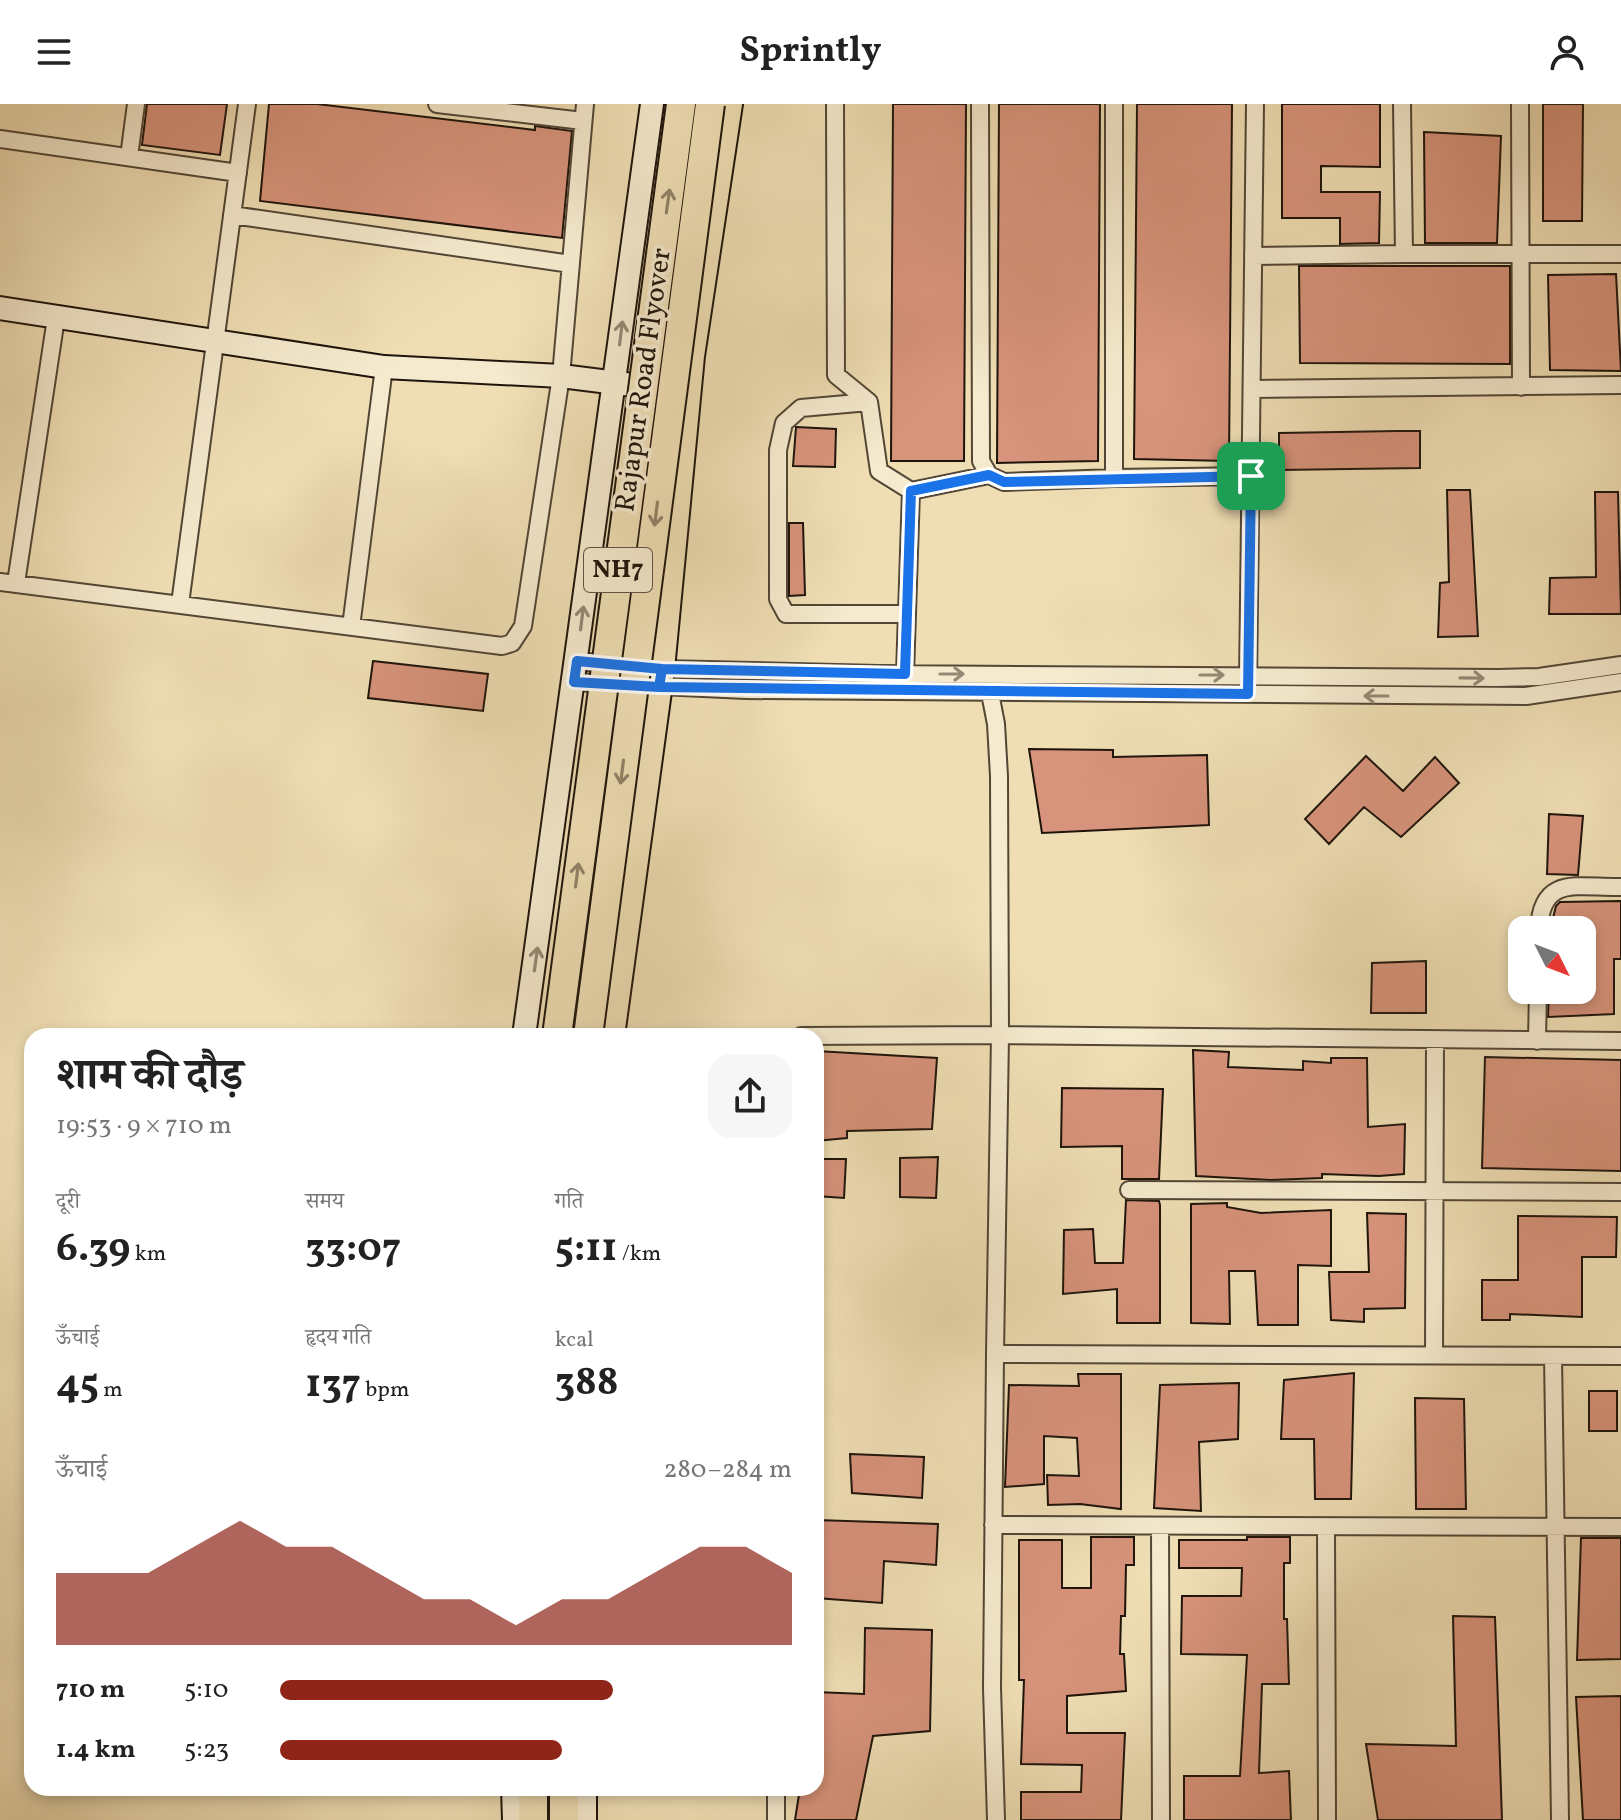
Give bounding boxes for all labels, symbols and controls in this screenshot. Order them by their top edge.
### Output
text: Sprintly [740,27,881,77]
icon: menu [32,30,76,74]
icon: person [1545,30,1589,74]
one-way arrow [661,189,676,214]
street label: Rajapur Road Flyover [606,245,682,514]
one-way arrow [614,320,629,346]
pin [1217,442,1285,510]
icon: arrive [1229,454,1273,498]
one-way arrow [648,501,663,527]
road number: NH7 [584,548,652,592]
one-way arrow [575,605,590,632]
one-way arrow [938,666,965,682]
one-way arrow [1198,667,1225,683]
one-way arrow [1458,670,1485,686]
one-way arrow [1363,688,1390,704]
one-way arrow [614,759,629,784]
one-way arrow [570,862,585,889]
north arrow [1508,916,1596,1004]
map controls [1508,916,1596,1004]
one-way arrow [529,947,544,972]
text: शाम की दौड़ [56,1047,243,1108]
button: share [708,1054,792,1138]
text: 19:53 · 9 × 710 m [56,1108,232,1144]
text: दूरी [56,1187,80,1218]
text: समय [305,1187,344,1218]
text: गति [555,1187,583,1218]
text: 6.39 [56,1222,130,1278]
text: 33:07 [305,1222,401,1278]
text: 5:11 [555,1222,617,1278]
text: km [130,1239,166,1270]
text: /km [617,1239,661,1270]
text: ऊँचाई [56,1323,99,1354]
text: हृदय गति [305,1323,371,1354]
text: kcal [555,1325,594,1356]
text: 388 [555,1356,619,1412]
text: 45 [56,1358,99,1414]
text: 137 [305,1358,361,1414]
text: m [99,1375,123,1406]
text: bpm [361,1375,409,1406]
text: ऊँचाई [56,1452,107,1488]
text: 280–284 m [664,1452,792,1488]
text: 710 m [56,1672,125,1708]
text: 5:10 [184,1672,228,1708]
text: 1.4 km [56,1732,136,1768]
text: 5:23 [184,1732,229,1768]

